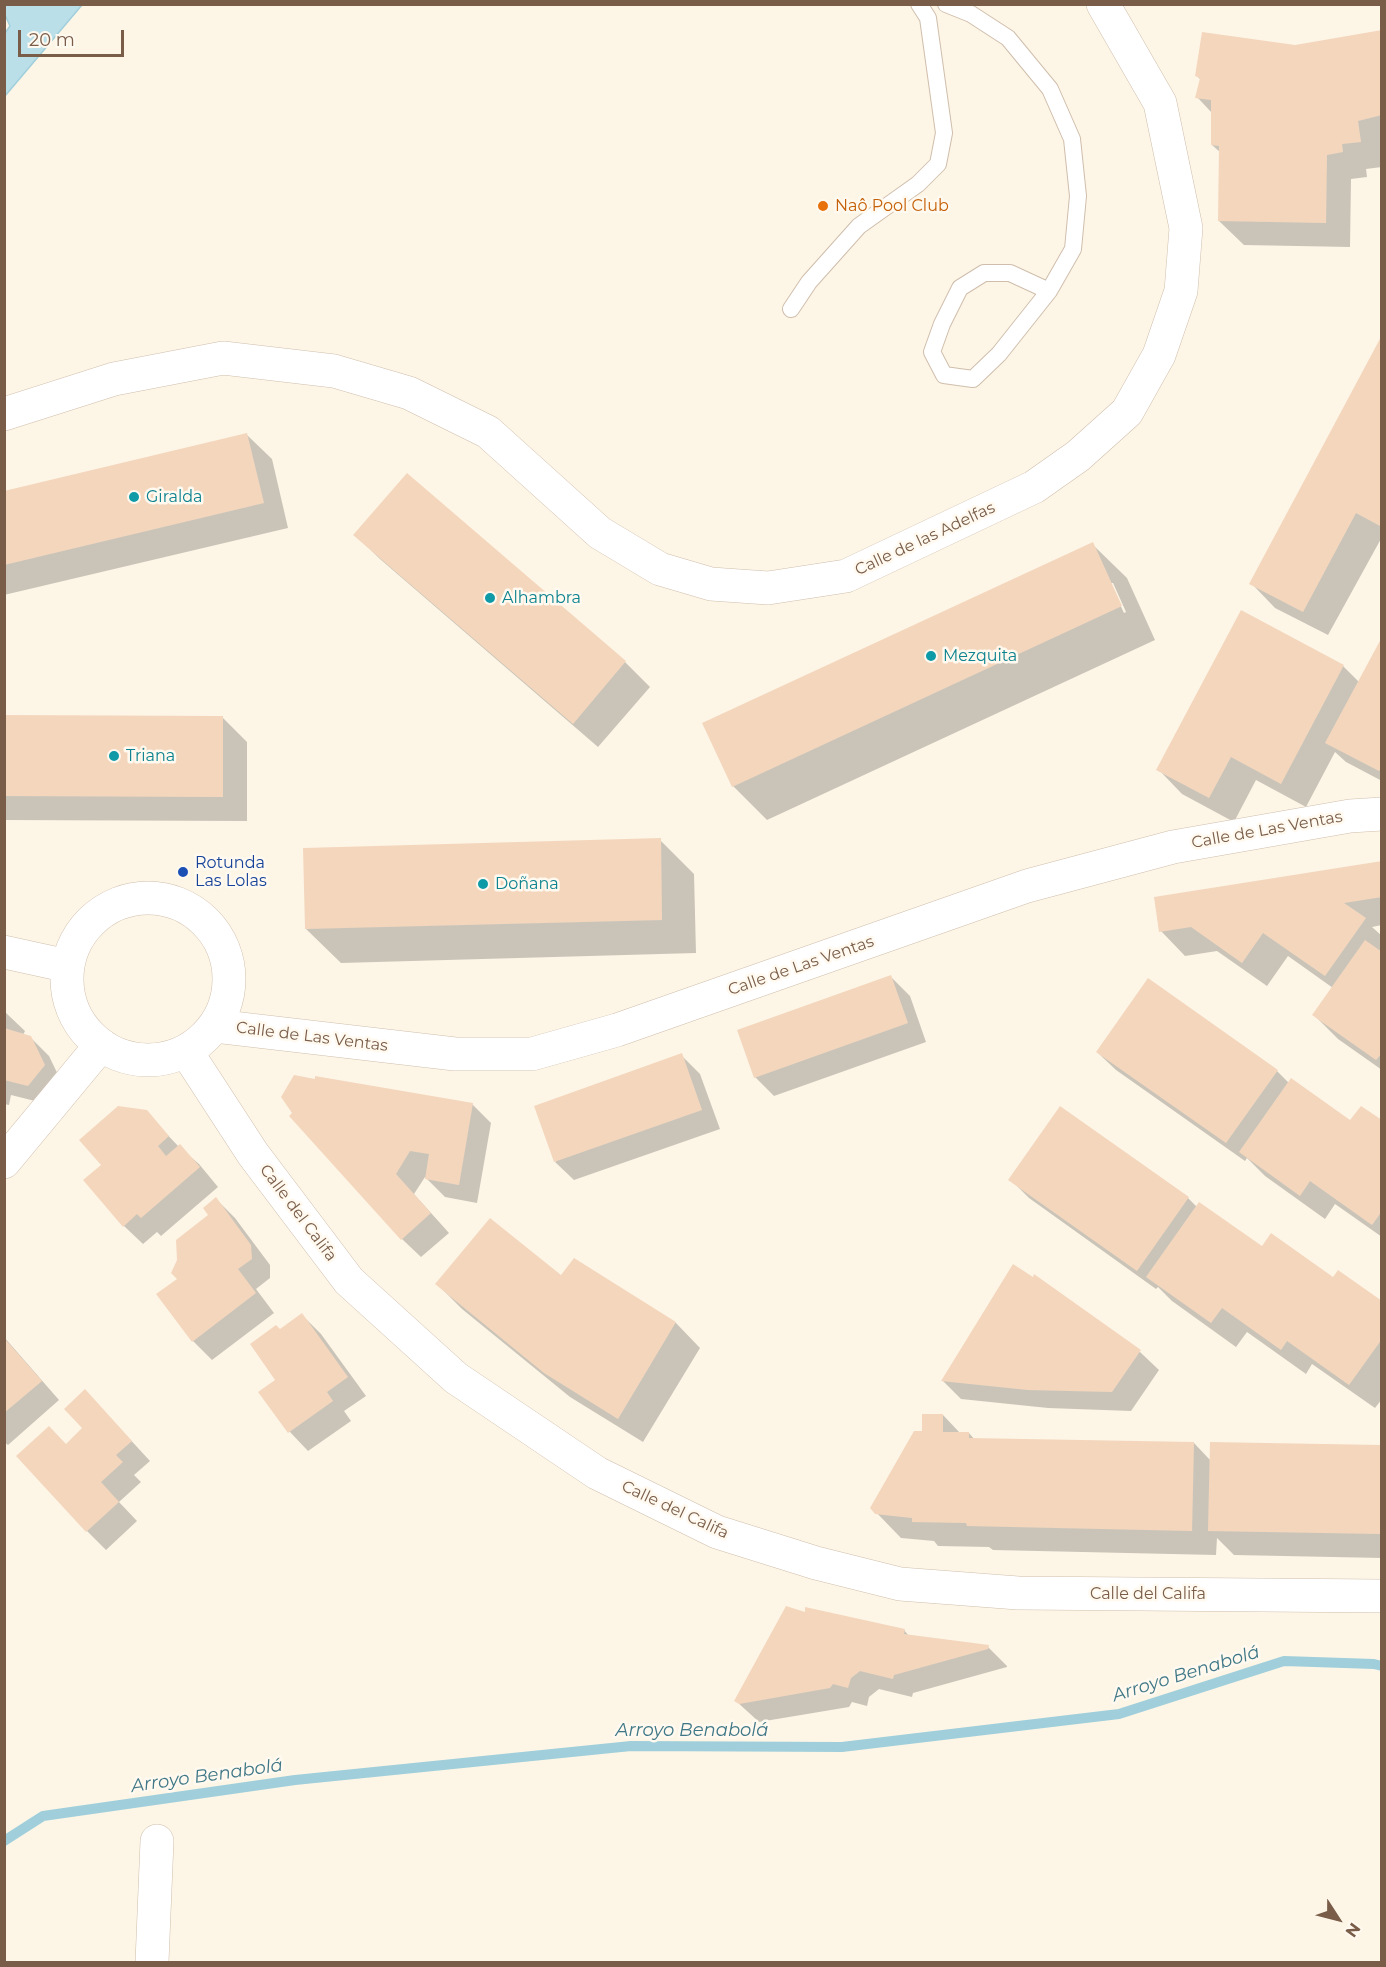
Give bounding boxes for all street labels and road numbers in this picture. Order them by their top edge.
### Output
street label: Calle de las Adelfas [852,498,998,580]
street label: Calle de Las Ventas [1190,807,1344,853]
street label: Calle de Las Ventas [726,932,876,1000]
street label: Calle de Las Ventas [235,1018,389,1056]
street label: Calle del Califa [255,1161,341,1265]
street label: Calle del Califa [618,1477,732,1543]
street label: Calle del Califa [1090,1584,1206,1604]

